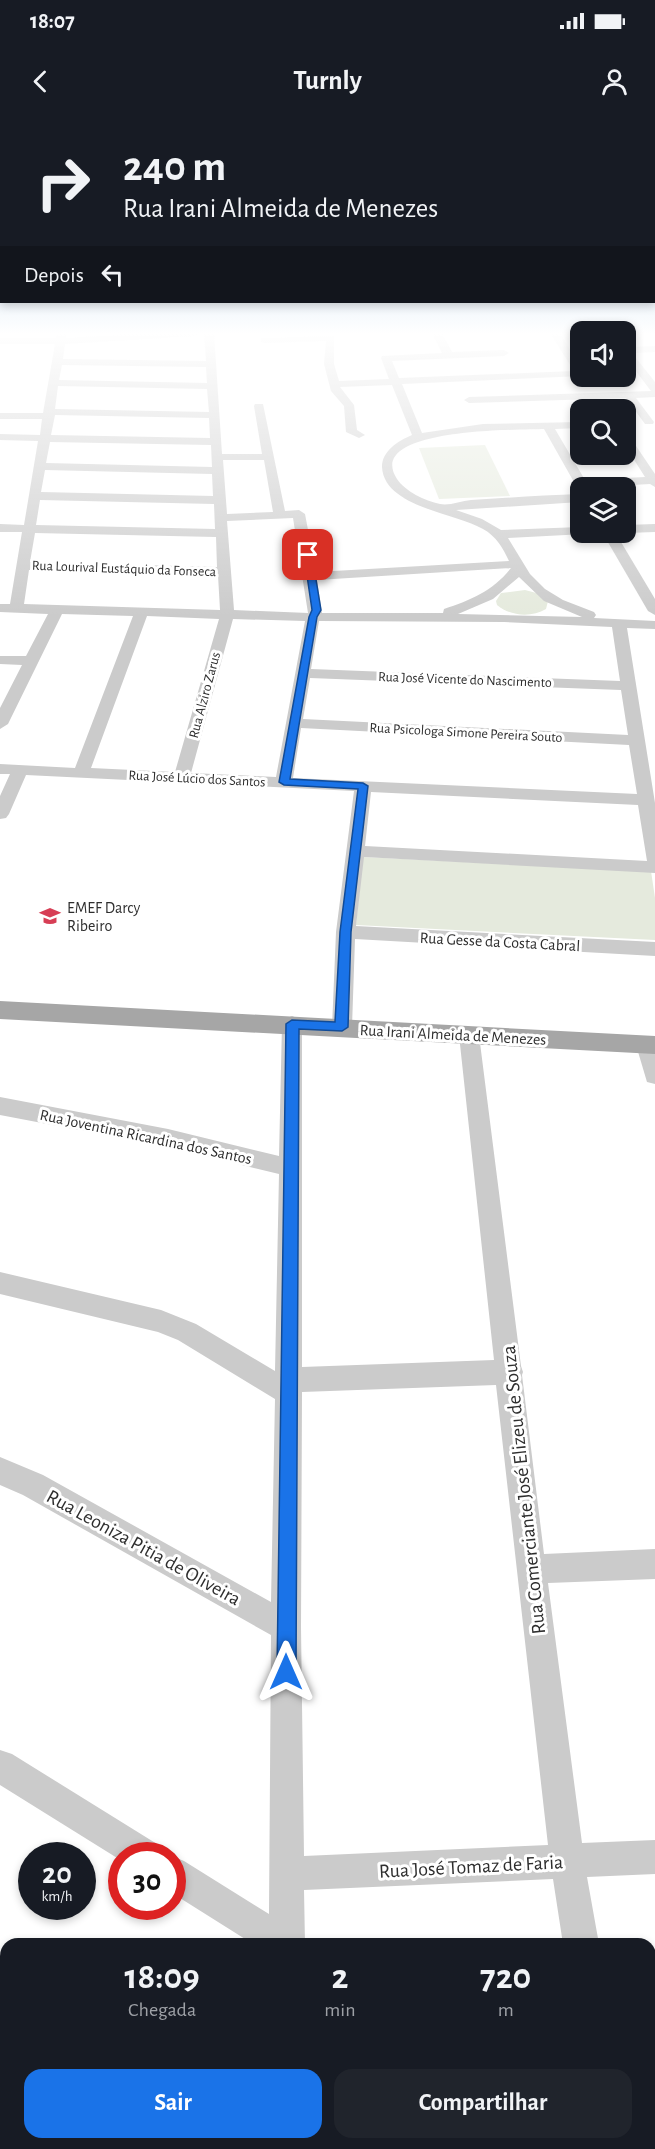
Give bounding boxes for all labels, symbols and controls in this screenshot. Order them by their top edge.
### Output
text: 18:07 [30,10,75,32]
icon: back [24,65,57,98]
icon: person [598,65,631,98]
text: Turnly [293,67,362,94]
icon: right [24,144,102,222]
text: 240 m [123,146,226,188]
text: Rua Irani Almeida de Menezes [123,195,438,222]
icon: left [96,258,129,291]
text: Depois [24,264,84,286]
map controls [570,321,636,543]
button: sound [570,321,636,387]
button: search [570,399,636,465]
button: layers [570,477,636,543]
pin [282,529,333,580]
icon: arrive [291,538,324,571]
street label: Rua Lourival Eustáquio da Fonseca [32,559,217,579]
street label: Rua Alziro Zarus [187,651,223,740]
street label: Rua José Vicente do Nascimento [378,670,552,690]
street label: Rua Psicologa Simone Pereira Souto [369,721,563,745]
street label: Rua José Lúcio dos Santos [128,768,266,790]
place label: EMEF Darcy Ribeiro [67,900,141,934]
school or university icon: EMEF Darcy Ribeiro [38,904,62,928]
street label: Rua Gesse da Costa Cabral [419,930,581,954]
street label: Rua Irani Almeida de Menezes [359,1022,547,1048]
street label: Rua Joventina Ricardina dos Santos [38,1107,253,1167]
street label: Rua Comerciante José Elizeu de Souza [499,1345,549,1635]
street label: Rua Leoniza Pitia de Oliveira [43,1486,244,1610]
position arrow [254,1640,318,1704]
speed limit sign: 30 [108,1842,186,1920]
street label: Rua José Tomaz de Faria [378,1852,564,1882]
text: 20 [42,1859,72,1889]
text: km/h [42,1889,72,1904]
text: 18:09 [125,1959,200,1995]
text: 2 [331,1959,348,1995]
text: 720 [480,1959,531,1995]
text: Chegada [128,2000,196,2020]
text: min [324,2000,356,2020]
text: m [498,2000,514,2020]
button: Sair [24,2069,322,2138]
button: Compartilhar [334,2069,632,2138]

